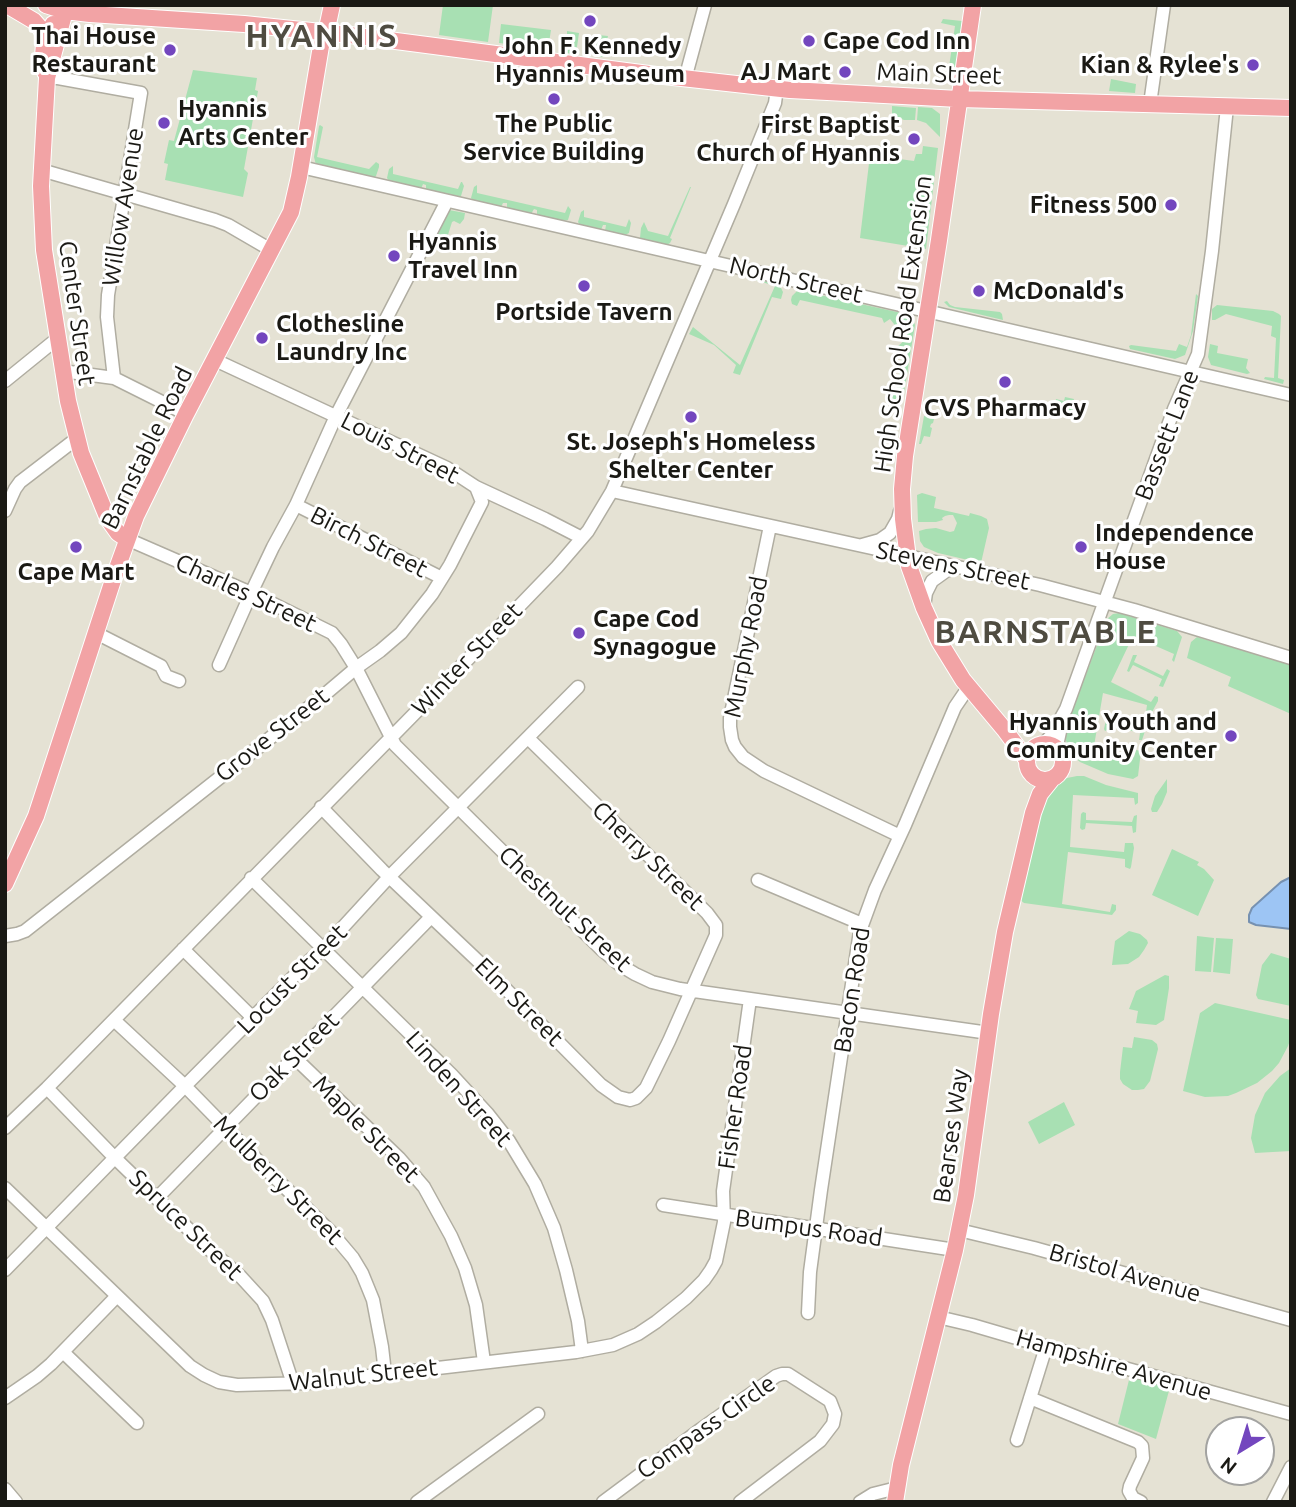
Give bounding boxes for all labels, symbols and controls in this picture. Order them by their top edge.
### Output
marker: John F. Kennedy Hyannis Museum [582,13,598,29]
district label: HYANNIS [246,17,398,55]
place label: Thai House Restaurant [31,22,156,78]
place label: Cape Cod Inn [823,27,970,55]
place label: John F. Kennedy Hyannis Museum [495,32,685,88]
marker: Cape Cod Inn [801,33,817,49]
marker: Thai House Restaurant [162,42,178,58]
place label: Kian & Rylee's [1080,51,1239,79]
street label: Main Street [876,57,1002,91]
marker: Kian & Rylee's [1245,57,1261,73]
place label: AJ Mart [741,58,831,86]
marker: AJ Mart [837,64,853,80]
marker: The Public Service Building [546,91,562,107]
place label: Hyannis Arts Center [178,95,309,151]
place label: The Public Service Building [463,110,645,166]
place label: First Baptist Church of Hyannis [696,111,900,167]
marker: Hyannis Arts Center [156,115,172,131]
street label: Willow Avenue [96,126,150,288]
marker: First Baptist Church of Hyannis [906,131,922,147]
street label: High School Road Extension [868,174,938,474]
place label: Fitness 500 [1030,191,1157,219]
marker: Fitness 500 [1163,197,1179,213]
place label: Hyannis Travel Inn [408,228,518,284]
street label: Center Street [53,239,101,387]
marker: Hyannis Travel Inn [386,248,402,264]
street label: North Street [727,251,865,309]
place label: McDonald's [993,277,1124,305]
marker: Portside Tavern [576,278,592,294]
marker: McDonald's [971,283,987,299]
place label: Portside Tavern [495,298,673,326]
place label: Clothesline Laundry Inc [276,310,407,366]
marker: Clothesline Laundry Inc [254,330,270,346]
street label: Barnstable Road [95,362,199,534]
street label: Bassett Lane [1129,366,1205,504]
marker: CVS Pharmacy [997,374,1013,390]
place label: CVS Pharmacy [924,394,1086,422]
street label: Louis Street [336,406,464,490]
marker: St. Joseph's Homeless Shelter Center [683,409,699,425]
place label: St. Joseph's Homeless Shelter Center [567,428,815,484]
street label: Birch Street [306,500,432,584]
place label: Independence House [1095,519,1254,575]
street label: Stevens Street [873,536,1033,596]
marker: Cape Mart [68,539,84,555]
marker: Independence House [1073,539,1089,555]
street label: Charles Street [171,548,321,638]
place label: Cape Mart [17,558,135,586]
street label: Murphy Road [718,574,774,720]
street label: Winter Street [406,596,528,722]
place label: Cape Cod Synagogue [593,605,717,661]
district label: BARNSTABLE [936,613,1156,651]
marker: Cape Cod Synagogue [571,625,587,641]
street label: Grove Street [209,682,335,788]
place label: Hyannis Youth and Community Center [1006,708,1217,764]
marker: Hyannis Youth and Community Center [1223,728,1239,744]
street label: Cherry Street [586,795,710,917]
street label: Chestnut Street [493,840,637,978]
street label: Locust Street [231,918,353,1040]
street label: Bacon Road [828,925,876,1055]
street label: Elm Street [469,952,569,1052]
street label: Oak Street [243,1006,345,1108]
street label: Linden Street [400,1025,518,1153]
street label: Fisher Road [712,1043,758,1171]
street label: Bearses Way [927,1067,975,1205]
street label: Maple Street [307,1070,425,1188]
street label: Mulberry Street [207,1109,349,1251]
street label: Spruce Street [123,1164,249,1286]
street label: Bumpus Road [733,1203,885,1253]
street label: Bristol Avenue [1046,1238,1204,1308]
street label: Hampshire Avenue [1013,1323,1215,1407]
street label: Walnut Street [287,1353,439,1397]
street label: Compass Circle [631,1369,781,1485]
north arrow [1205,1416,1275,1486]
text: N [1216,1453,1241,1479]

